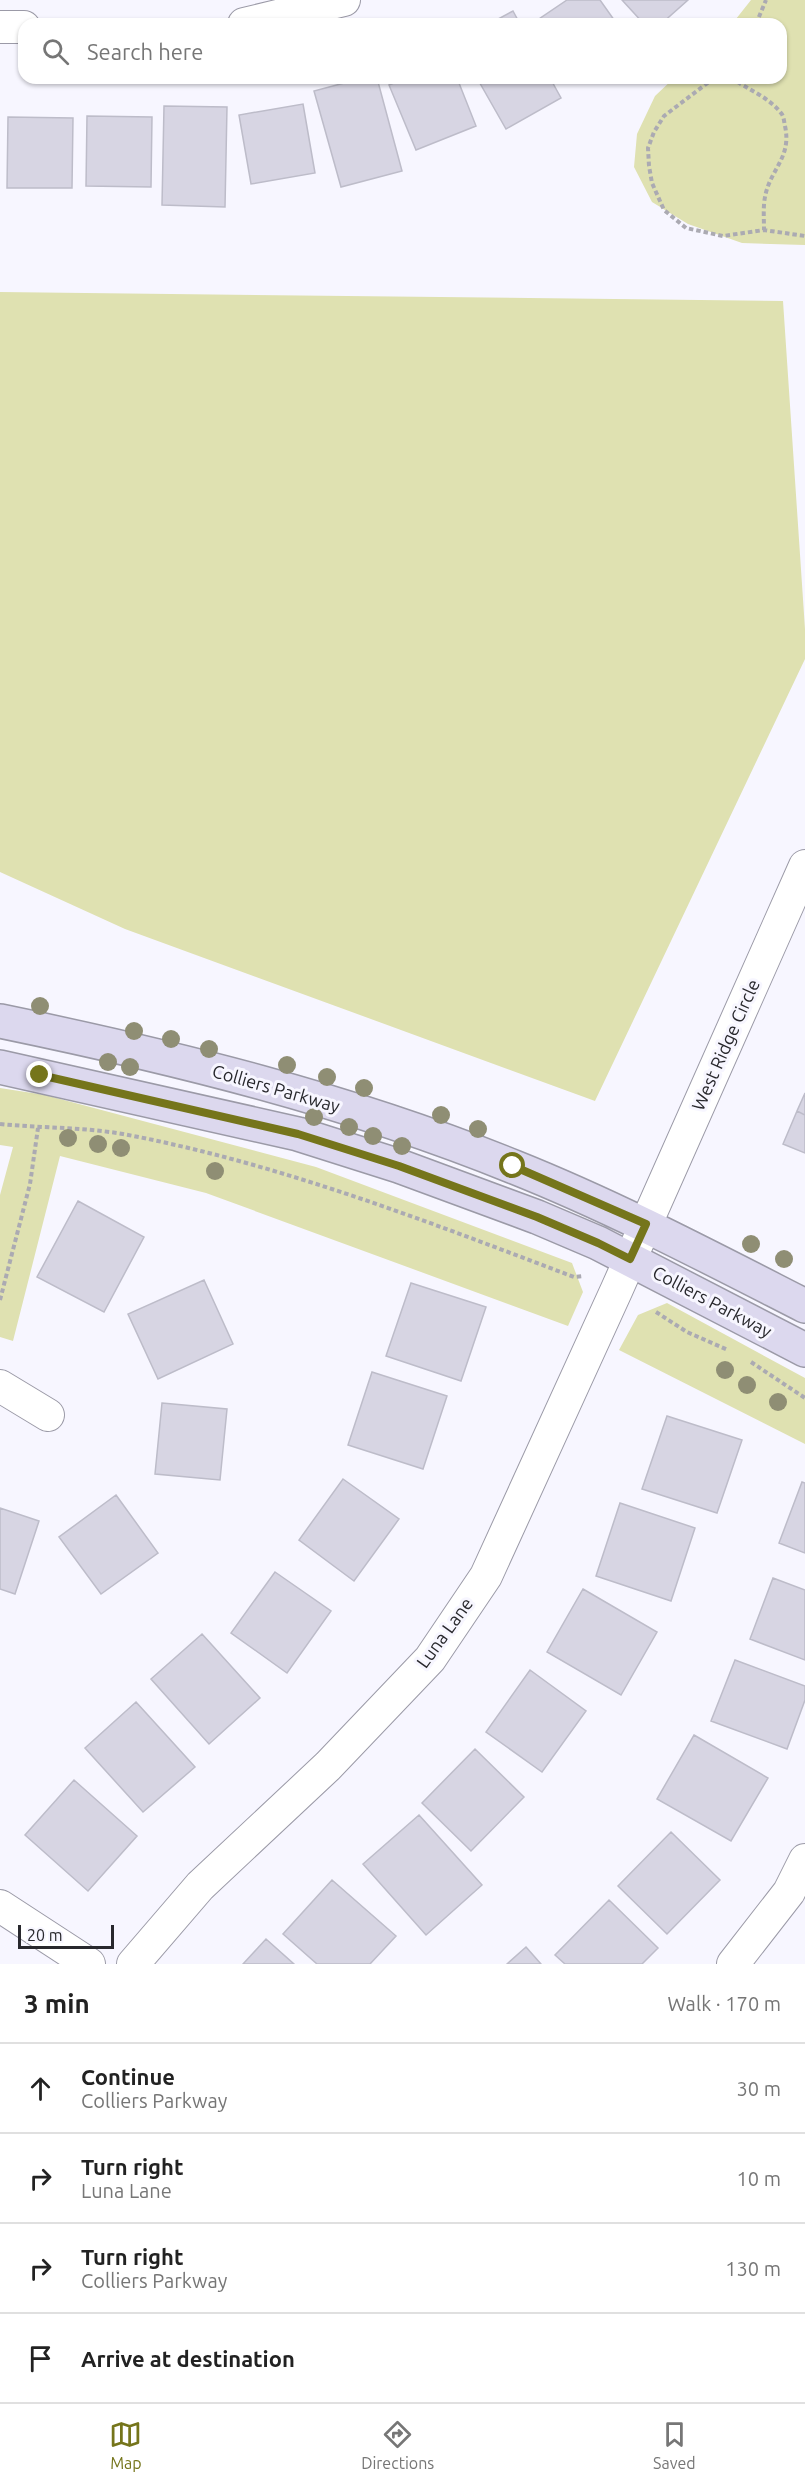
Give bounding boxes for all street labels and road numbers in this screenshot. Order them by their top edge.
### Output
street label: West Ridge Circle [687,976,763,1113]
street label: Colliers Parkway [210,1060,343,1116]
street label: Colliers Parkway [650,1261,776,1341]
street label: Luna Lane [412,1593,476,1671]

